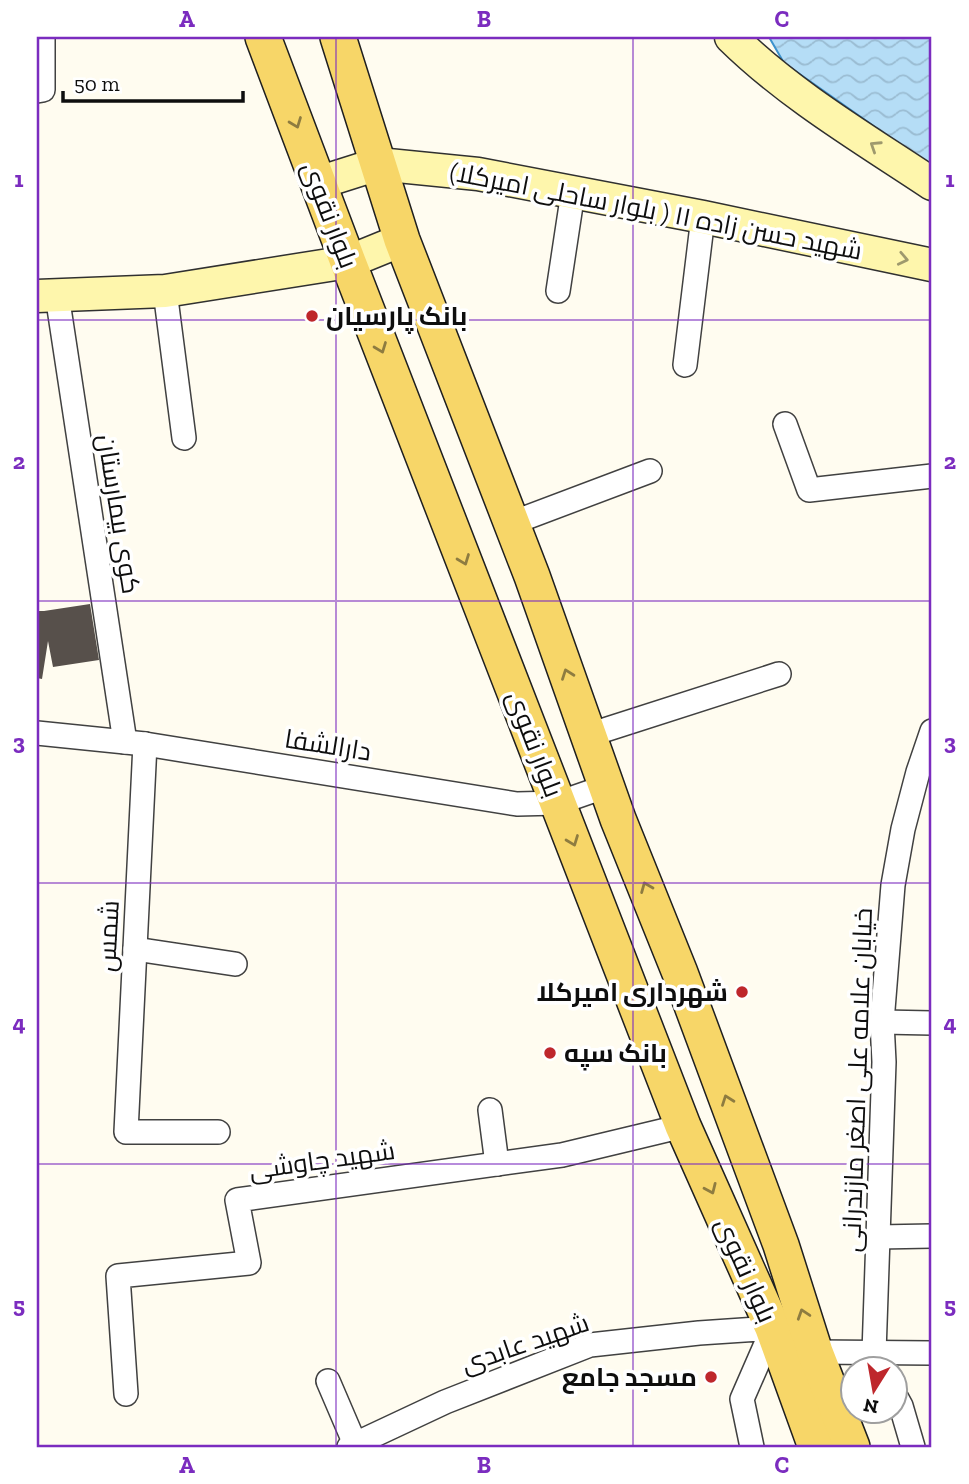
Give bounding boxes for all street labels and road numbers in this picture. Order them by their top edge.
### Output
street label: شهید حسن زاده ۱۱ ( بلوار ساحلی امیرکلا) [447,155,865,267]
street label: بلوار نقوی [295,157,365,273]
street label: کوی بیمارستان [91,432,147,596]
street label: بلوار نقوی [500,686,570,802]
street label: دارالشفا [282,722,374,768]
street label: شمس [90,899,126,973]
street label: خیابان علامه علی اصغر مازندرانی [835,907,879,1253]
street label: شهید چاوشی [247,1134,397,1187]
street label: بلوار نقوی [709,1213,783,1327]
street label: شهید عابدی [457,1306,593,1380]

